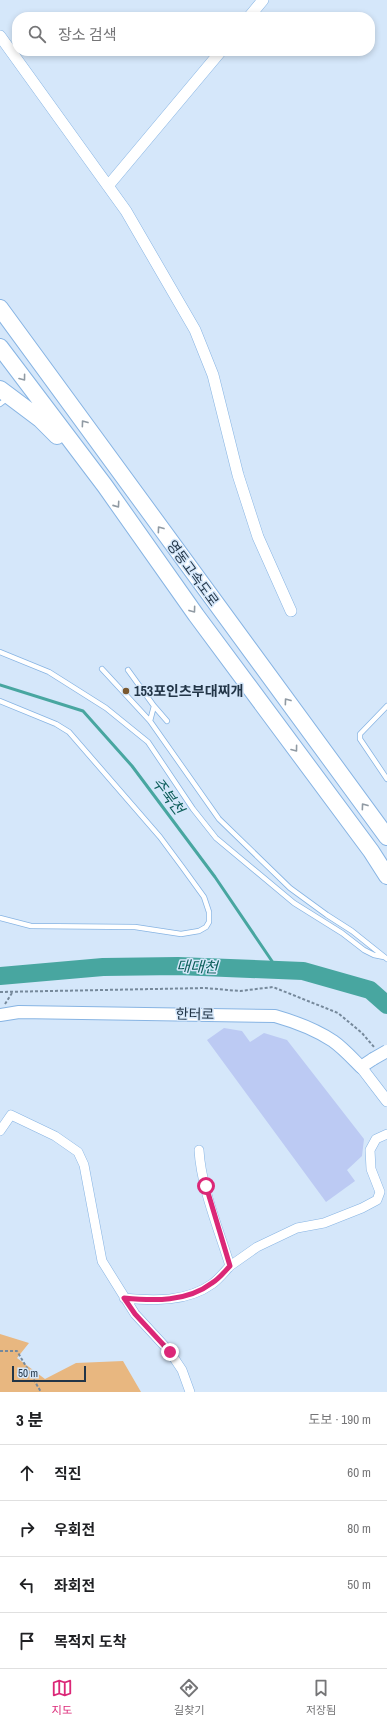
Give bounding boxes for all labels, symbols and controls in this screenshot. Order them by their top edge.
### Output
search box [12,12,375,56]
icon: search [26,23,48,45]
text: 장소 검색 [58,24,117,45]
one-way arrow [19,373,26,380]
one-way arrow [82,421,89,428]
one-way arrow [112,501,120,508]
one-way arrow [158,526,165,533]
street label: 영동고속도로 [163,536,223,610]
one-way arrow [188,606,195,613]
place label: 153포인츠부대찌개 [134,682,243,700]
marker: 153포인츠부대찌개 [121,686,131,696]
one-way arrow [284,698,292,705]
one-way arrow [291,744,298,751]
water label: 주북천 [148,773,191,820]
one-way arrow [362,803,369,810]
water label: 대대천 [176,955,220,978]
street label: 한터로 [176,1005,215,1023]
route start [197,1177,215,1195]
route end [161,1343,179,1361]
scale bar [12,1364,86,1383]
text: 50 m [18,1366,38,1380]
text: 3 분 [16,1408,43,1431]
text: 도보 · 190 m [309,1411,371,1428]
icon: ahead [16,1462,38,1484]
text: 직진 [54,1463,82,1484]
text: 60 m [347,1464,371,1481]
icon: right [16,1518,38,1540]
text: 우회전 [54,1519,95,1540]
text: 80 m [347,1520,371,1537]
icon: left [16,1574,38,1596]
text: 좌회전 [54,1575,95,1596]
text: 50 m [347,1576,371,1593]
icon: arrive [16,1630,38,1652]
text: 목적지 도착 [54,1631,126,1652]
tab: 지도 [51,1677,73,1717]
tab: 길찾기 [174,1677,204,1717]
tab: 저장됨 [306,1677,336,1717]

